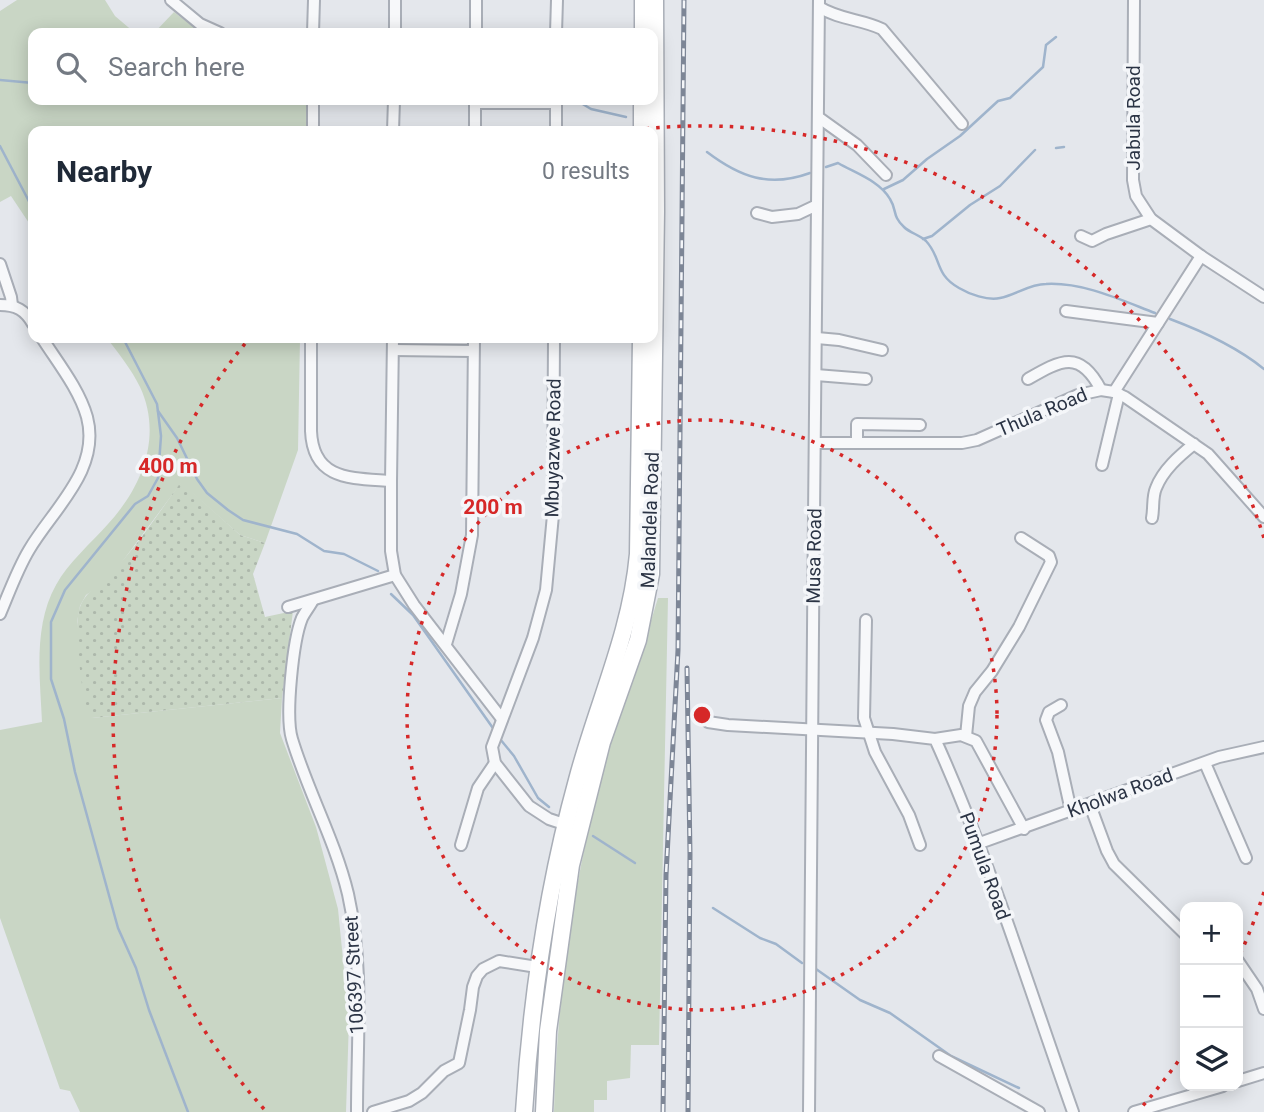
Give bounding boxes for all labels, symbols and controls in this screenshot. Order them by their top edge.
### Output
search box [28,28,658,105]
icon: search [52,48,90,86]
text: Search here [108,52,245,82]
street label: Jabula Road [1122,65,1145,171]
text: Nearby [56,154,152,189]
text: 0 results [542,158,630,185]
street label: Mbuyazwe Road [540,378,566,518]
street label: Thula Road [994,383,1090,441]
street label: Malandela Road [636,451,664,589]
text: 400 m [138,454,198,478]
text: 200 m [463,495,523,519]
street label: Musa Road [802,508,826,604]
centre of rings [690,703,714,727]
street label: Kholwa Road [1064,763,1176,823]
street label: Pumula Road [955,809,1015,923]
map controls [1180,902,1243,1091]
button: + [1180,902,1243,965]
street label: 106397 Street [339,915,369,1035]
button: − [1180,965,1243,1028]
button: layers [1180,1028,1243,1091]

